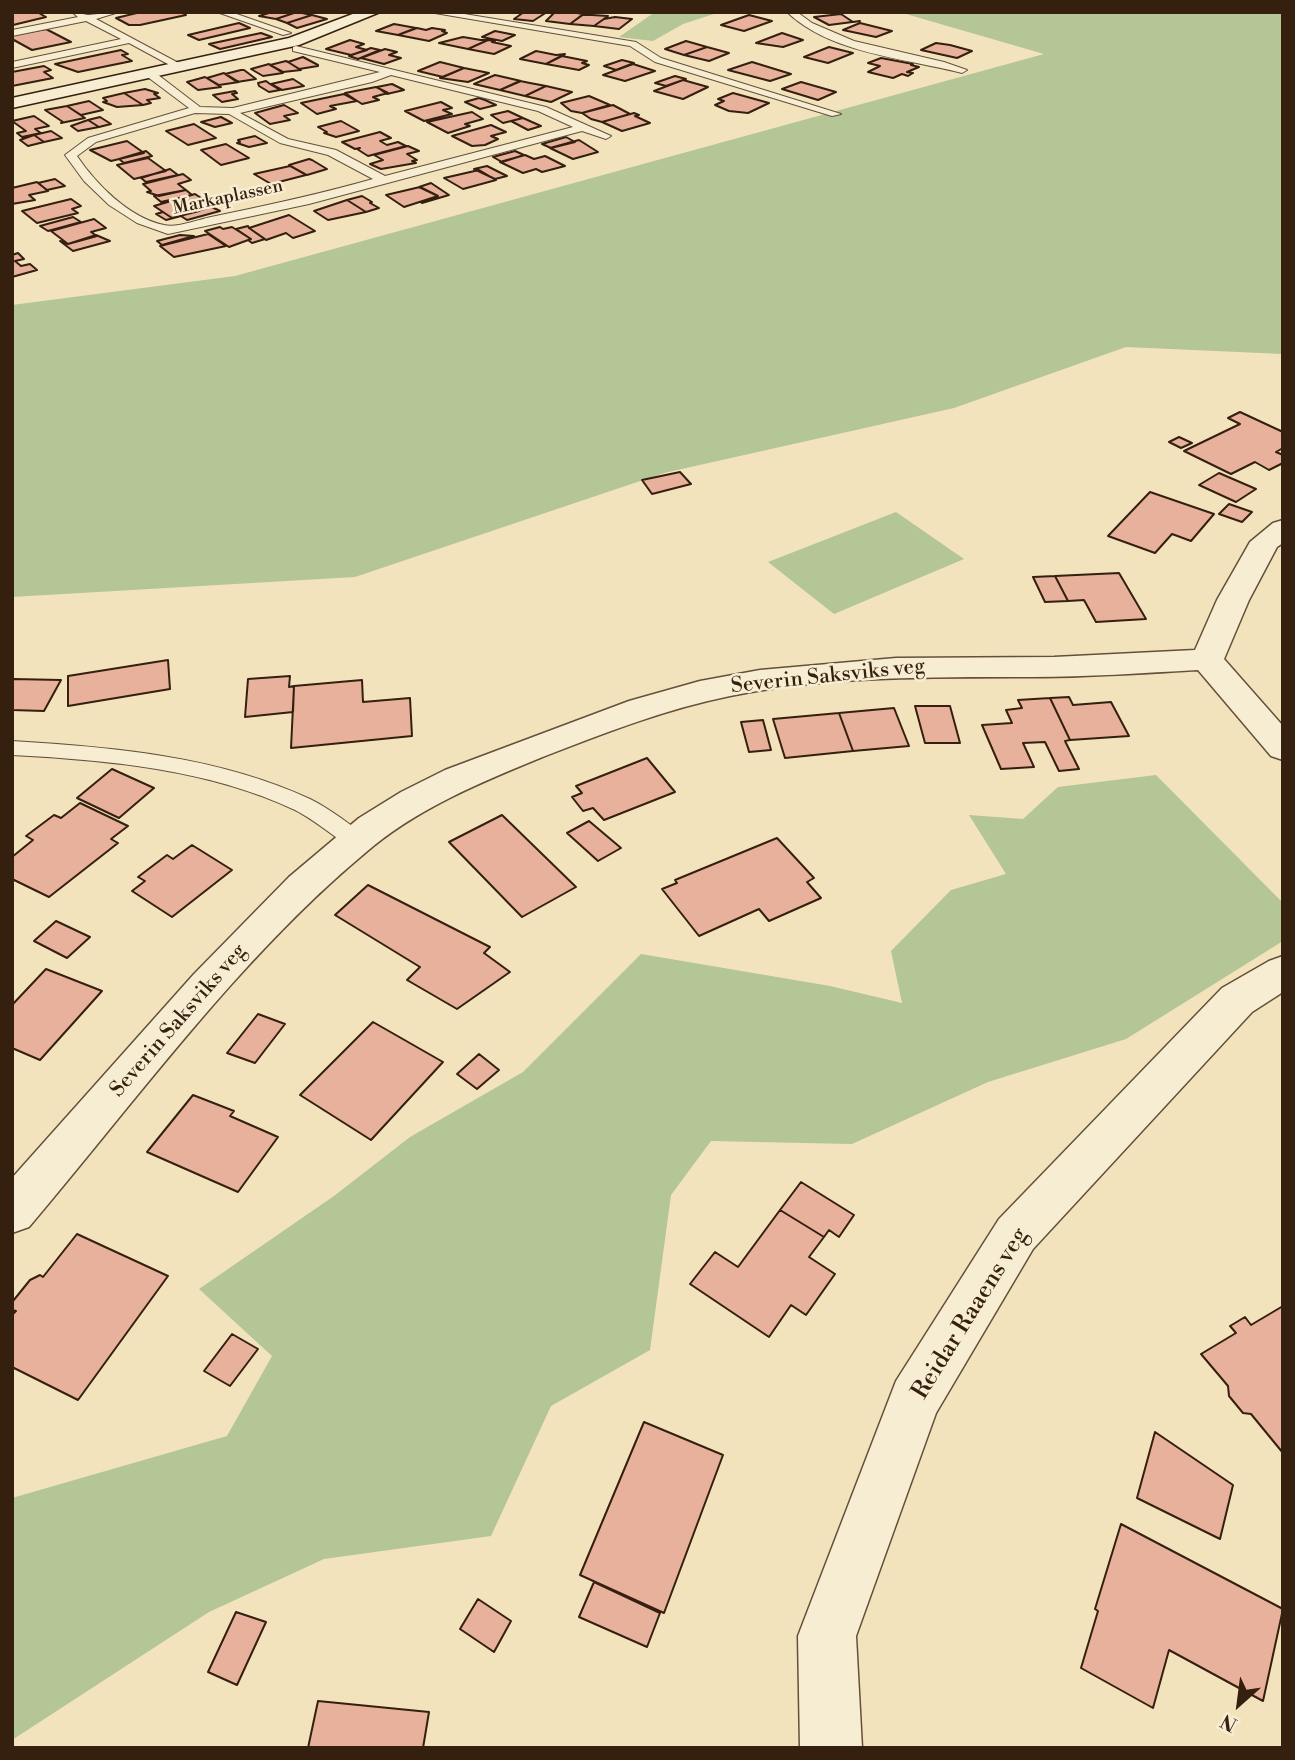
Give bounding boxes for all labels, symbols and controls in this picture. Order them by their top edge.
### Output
street label: Markaplassen [171,176,285,220]
street label: Severin Saksviks veg [730,654,926,700]
street label: Severin Saksviks veg [106,939,252,1103]
street label: Reidar Raaens veg [907,1223,1035,1405]
north arrow [1204,1669,1274,1739]
text: N [1217,1708,1241,1737]

